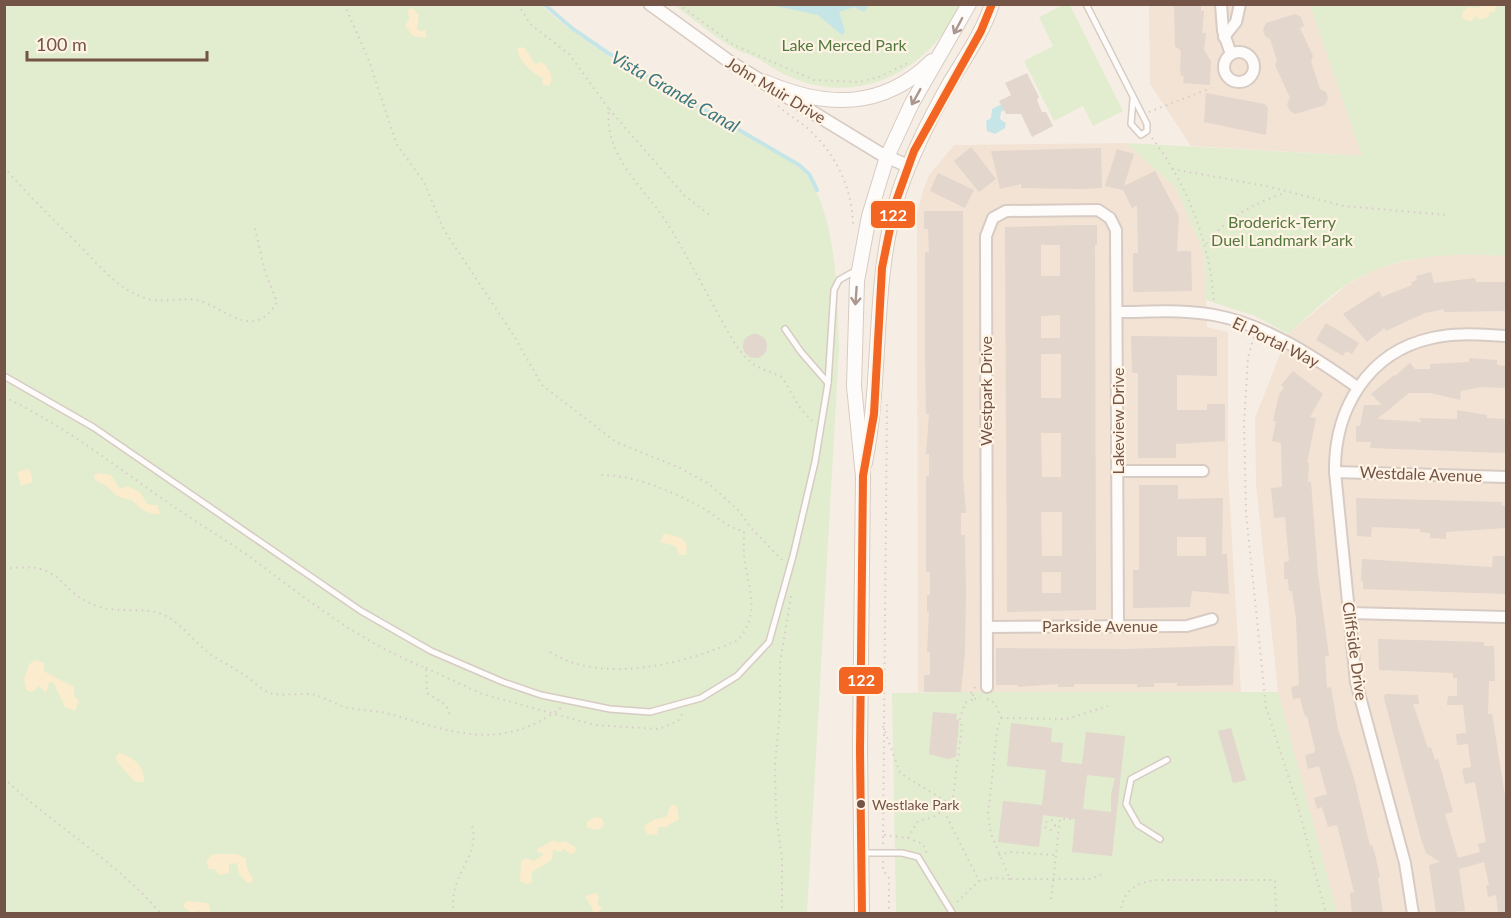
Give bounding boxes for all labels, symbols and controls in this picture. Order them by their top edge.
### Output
one-way arrow [952,17,964,34]
scale bar [27,24,207,62]
text: 100 m [36,33,87,55]
park label: Lake Merced Park [781,35,907,54]
water label: Vista Grande Canal [608,46,743,137]
street label: John Muir Drive [723,52,829,127]
one-way arrow [910,88,922,105]
line badge: 122 [870,200,916,229]
text: 122 [879,205,907,224]
park label: Broderick-Terry Duel Landmark Park [1211,212,1354,249]
one-way arrow [850,285,861,305]
street label: El Portal Way [1230,312,1323,371]
street label: Westpark Drive [976,336,995,446]
street label: Lakeview Drive [1108,367,1127,475]
street label: Westdale Avenue [1359,462,1483,485]
street label: Cliffside Drive [1339,600,1372,701]
street label: Parkside Avenue [1042,616,1158,635]
line badge: 122 [838,666,884,695]
text: 122 [847,670,875,689]
place label: Westlake Park [872,796,960,813]
marker: Westlake Park [855,798,867,810]

